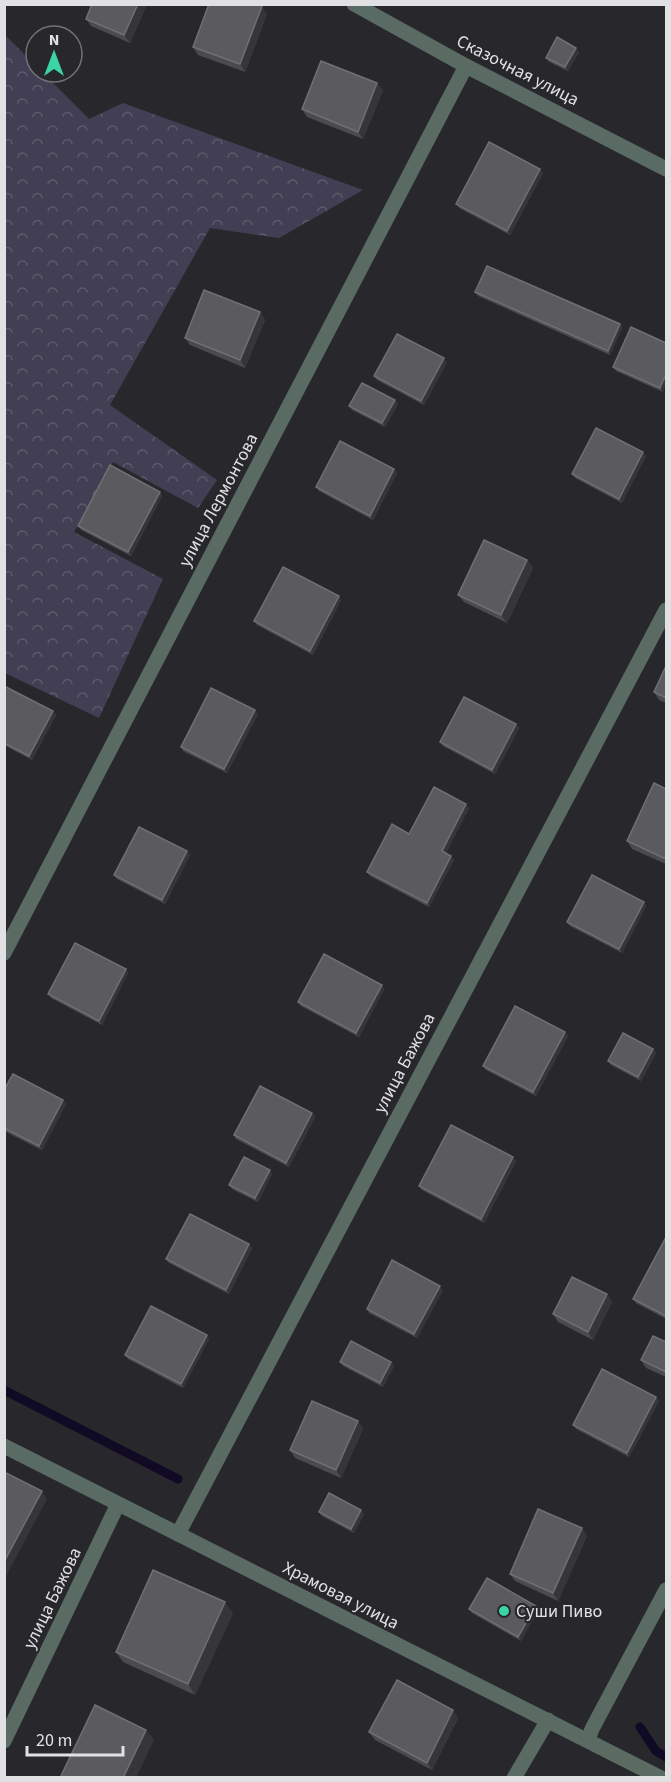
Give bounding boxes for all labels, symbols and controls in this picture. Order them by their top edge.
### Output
north arrow [24,24,84,84]
text: N [49,29,59,51]
street label: Сказочная улица [452,29,583,112]
street label: улица Лермонтова [173,429,264,572]
street label: улица Бажова [368,1009,441,1118]
street label: улица Бажова [17,1543,88,1653]
street label: Храмовая улица [278,1555,403,1636]
place label: Суши Пиво [516,1599,602,1624]
marker: Суши Пиво [497,1604,511,1618]
scale bar [27,1719,123,1757]
text: 20 m [36,1728,72,1753]

